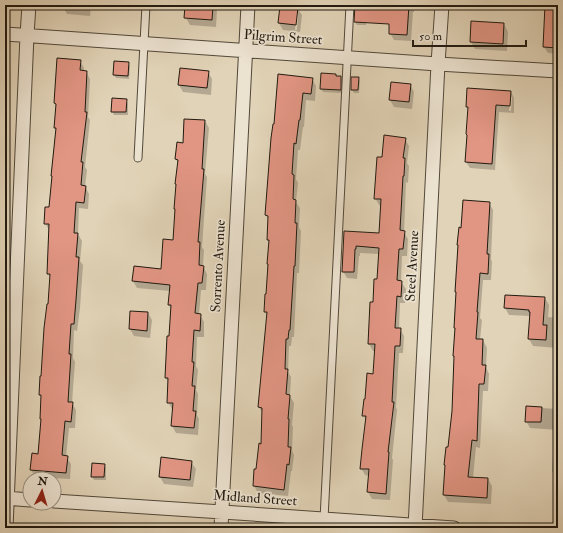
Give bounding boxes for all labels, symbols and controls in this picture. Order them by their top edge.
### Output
scale bar [413,22,526,48]
street label: Pilgrim Street [243,26,323,48]
text: 50 m [419,29,443,44]
street label: Sorrento Avenue [207,219,229,313]
street label: Steel Avenue [402,230,422,302]
north arrow [22,471,62,511]
text: N [36,475,49,489]
street label: Midland Street [212,487,298,509]

